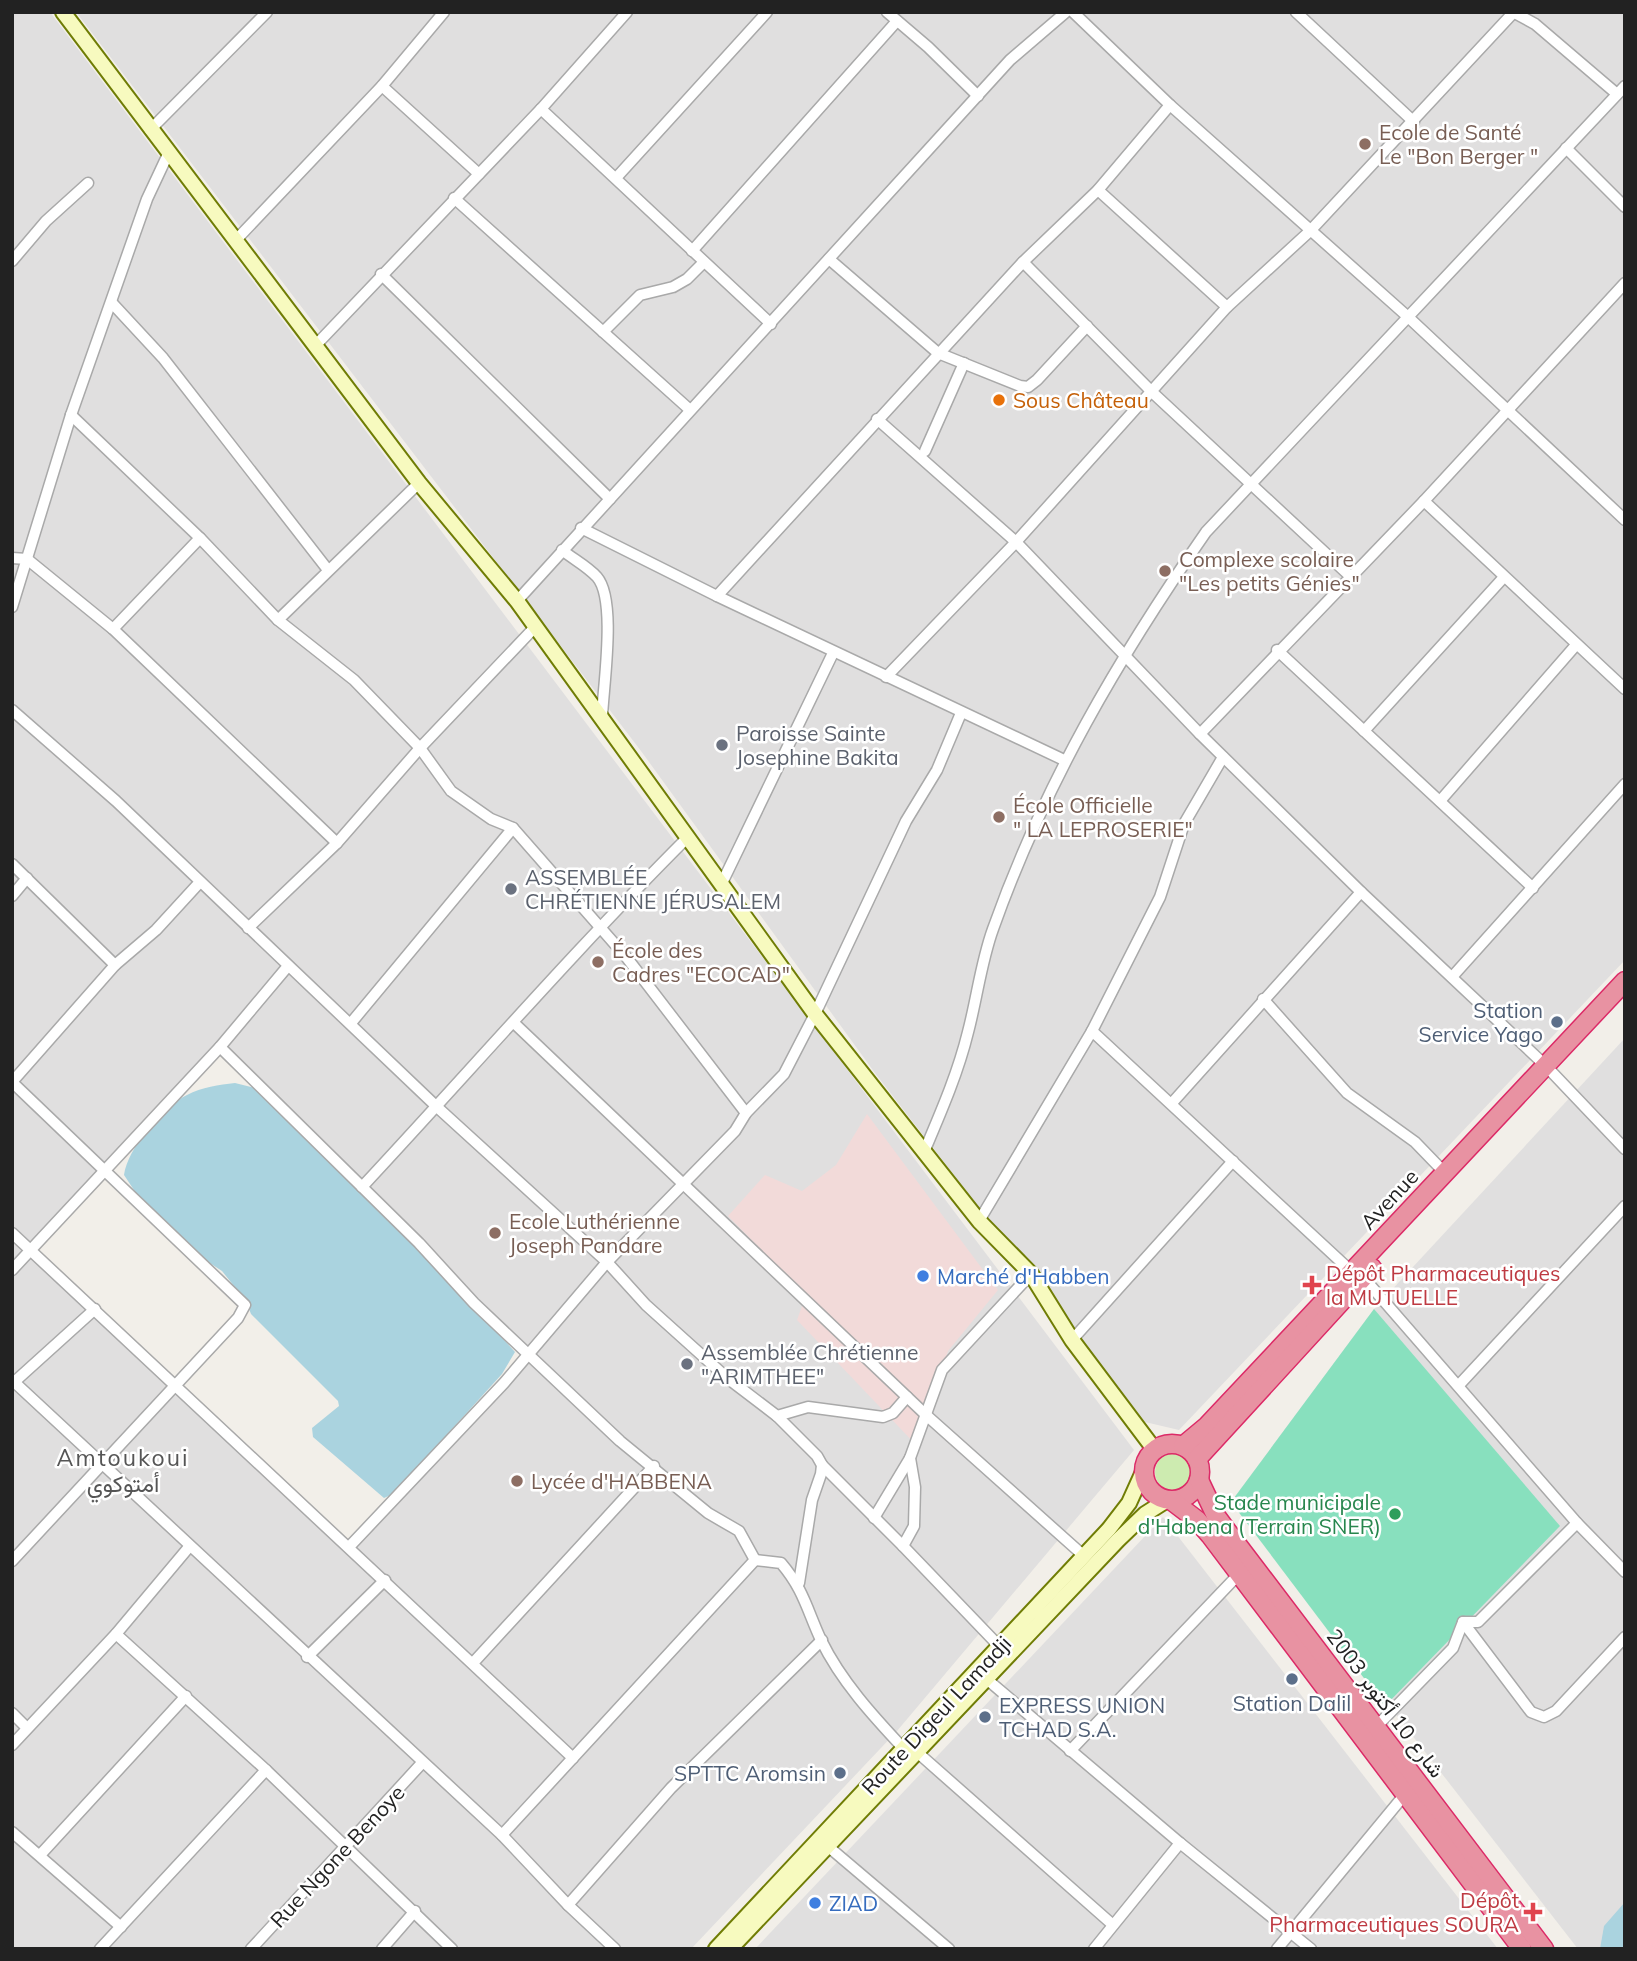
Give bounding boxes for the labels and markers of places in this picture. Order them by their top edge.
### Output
place label: Ecole de Santé Le "Bon Berger " [1379,119,1538,169]
marker: Ecole de Santé Le "Bon Berger " [1357,136,1373,152]
place label: Sous Château [1013,387,1149,413]
marker: Sous Château [991,392,1007,408]
place label: Complexe scolaire "Les petits Génies" [1179,546,1360,596]
marker: Complexe scolaire "Les petits Génies" [1157,563,1173,579]
place label: Paroisse Sainte Josephine Bakita [736,720,899,770]
marker: Paroisse Sainte Josephine Bakita [714,737,730,753]
place label: École Officielle " LA LEPROSERIE" [1013,792,1193,842]
marker: École Officielle " LA LEPROSERIE" [991,809,1007,825]
place label: ASSEMBLÉE CHRÉTIENNE JÉRUSALEM [525,864,781,914]
marker: ASSEMBLÉE CHRÉTIENNE JÉRUSALEM [503,881,519,897]
place label: École des Cadres "ECOCAD" [612,937,790,987]
marker: École des Cadres "ECOCAD" [590,954,606,970]
place label: Station Service Yago [1419,997,1543,1047]
marker: Station Service Yago [1549,1014,1565,1030]
place label: Ecole Luthérienne Joseph Pandare [509,1208,680,1258]
marker: Ecole Luthérienne Joseph Pandare [487,1225,503,1241]
place label: Dépôt Pharmaceutiques la MUTUELLE [1326,1260,1560,1310]
place label: Marché d'Habben [937,1263,1110,1289]
marker: Marché d'Habben [915,1268,931,1284]
marker: Dépôt Pharmaceutiques la MUTUELLE [1304,1277,1320,1293]
place label: Assemblée Chrétienne "ARIMTHEE" [701,1339,918,1389]
marker: Assemblée Chrétienne "ARIMTHEE" [679,1356,695,1372]
place label: Lycée d'HABBENA [531,1468,712,1494]
marker: Lycée d'HABBENA [509,1473,525,1489]
place label: Stade municipale d'Habena (Terrain SNER) [1138,1489,1381,1539]
marker: Stade municipale d'Habena (Terrain SNER) [1387,1506,1403,1522]
marker: Station Dalil [1284,1671,1300,1687]
place label: Station Dalil [1233,1690,1351,1716]
place label: EXPRESS UNION TCHAD S.A. [999,1692,1165,1742]
marker: EXPRESS UNION TCHAD S.A. [977,1709,993,1725]
place label: SPTTC Aromsin [674,1760,826,1786]
marker: SPTTC Aromsin [832,1765,848,1781]
place label: Dépôt Pharmaceutiques SOURA [1269,1887,1520,1937]
place label: ZIAD [829,1890,878,1916]
marker: ZIAD [807,1895,823,1911]
marker: Dépôt Pharmaceutiques SOURA [1525,1904,1541,1920]

